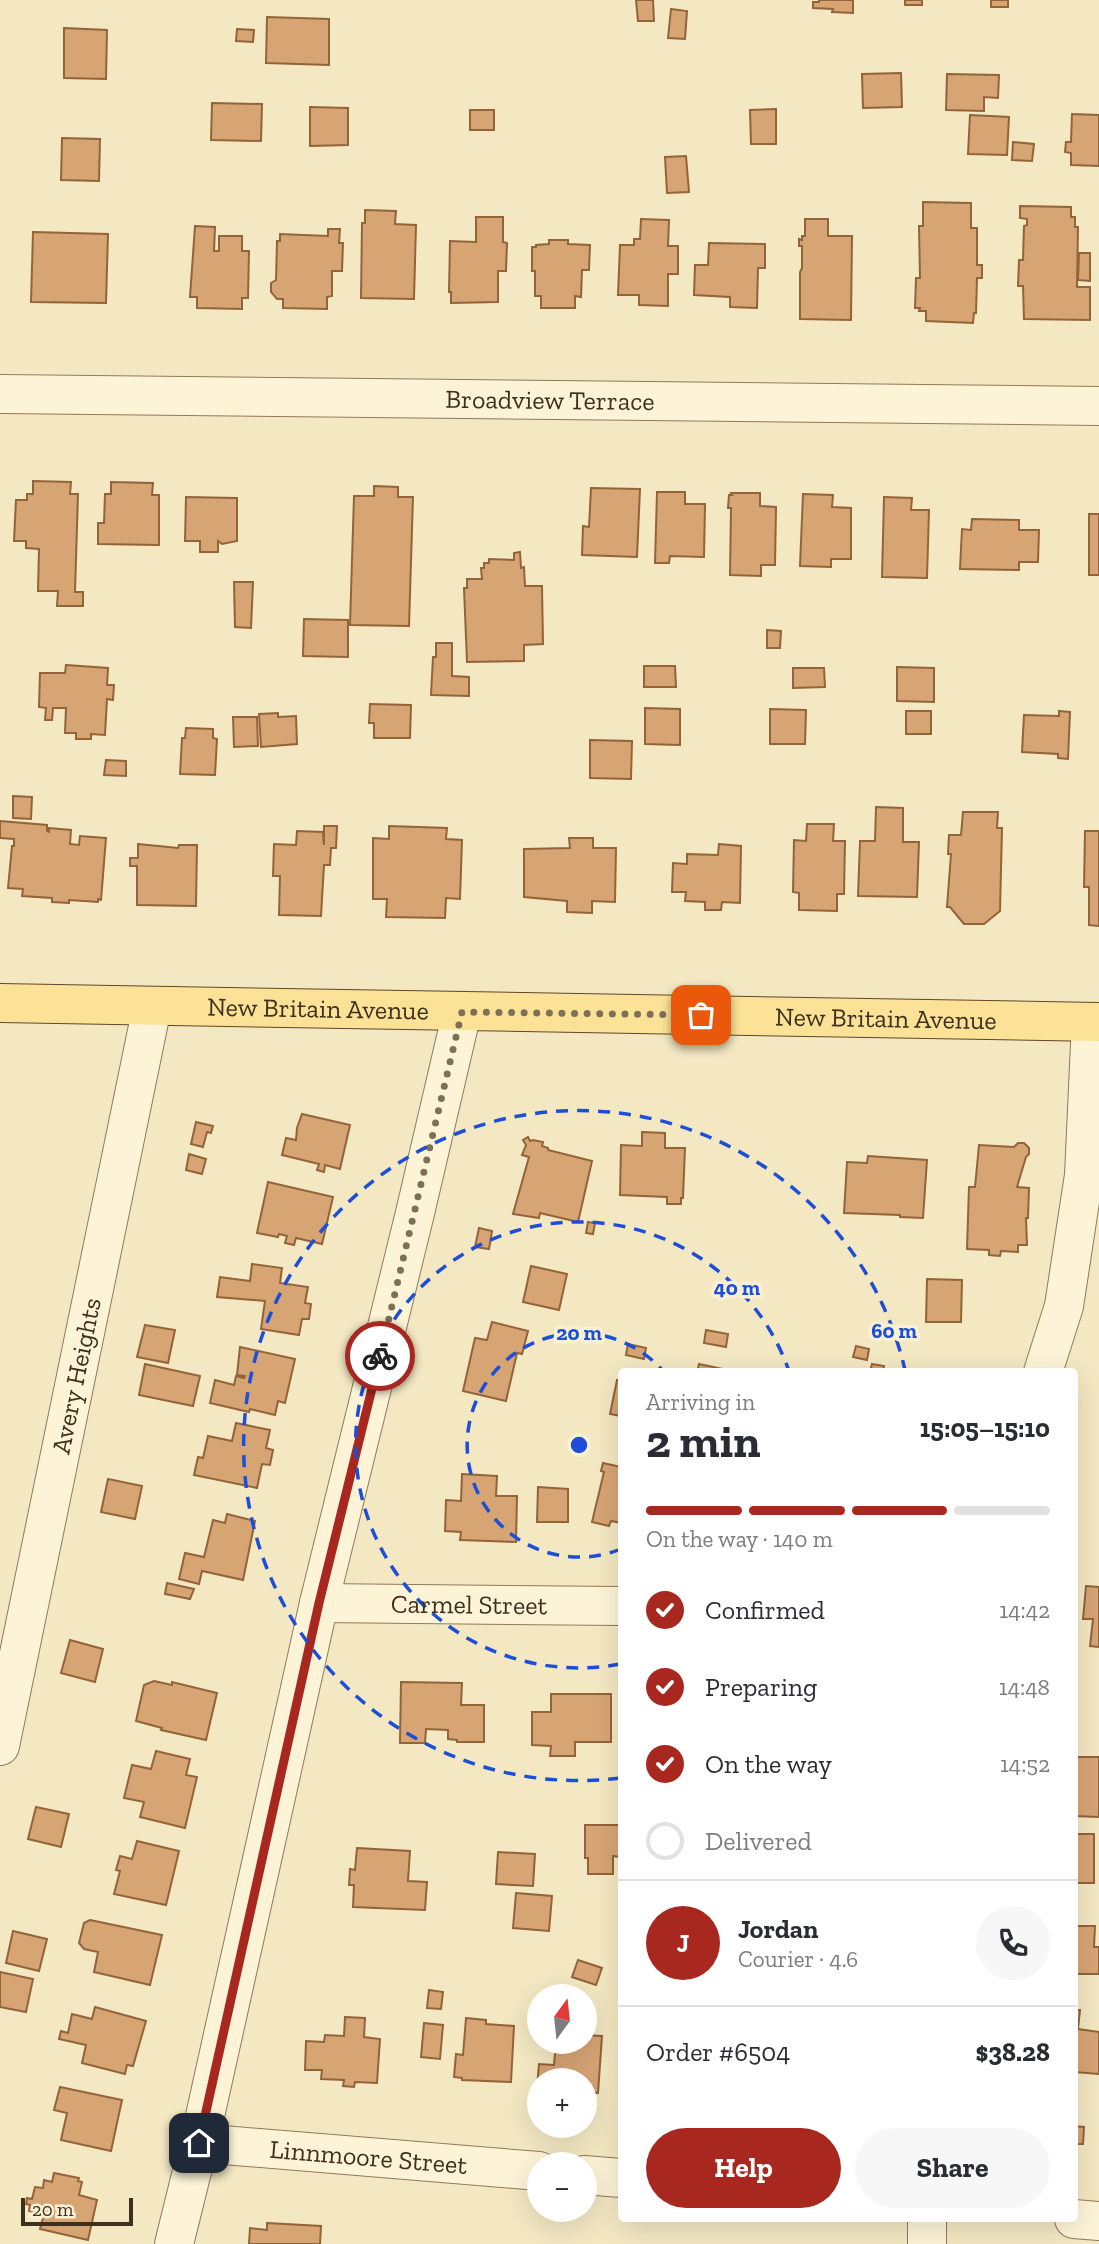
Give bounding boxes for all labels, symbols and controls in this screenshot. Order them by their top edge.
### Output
street label: Broadview Terrace [445,383,655,417]
pin [671,985,731,1045]
street label: New Britain Avenue [207,991,429,1026]
icon: bag [682,996,720,1034]
street label: New Britain Avenue [775,1000,997,1036]
text: 40 m [714,1275,761,1300]
street label: Avery Heights [45,1295,108,1457]
text: 60 m [871,1318,917,1343]
text: 20 m [556,1320,602,1345]
courier [345,1321,415,1391]
icon: bike [361,1337,399,1375]
text: Arriving in [646,1388,755,1416]
text: 15:05–15:10 [920,1412,1050,1444]
text: 2 min [646,1414,761,1469]
centre of rings [567,1433,591,1457]
text: On the way · 140 m [646,1525,833,1553]
street label: Carmel Street [391,1588,548,1621]
icon: check [646,1591,684,1629]
text: Confirmed [705,1594,825,1626]
text: 14:42 [999,1596,1050,1624]
icon: check [646,1668,684,1706]
text: Preparing [705,1671,817,1703]
text: 14:48 [999,1673,1050,1701]
icon: check [646,1745,684,1783]
text: On the way [705,1748,832,1780]
text: 14:52 [1000,1750,1050,1778]
text: Delivered [705,1825,812,1857]
button: phone [976,1906,1050,1980]
text: Jordan [738,1913,818,1945]
text: J [677,1927,689,1959]
text: Courier · 4.6 [738,1945,858,1973]
north arrow [527,1984,597,2054]
map controls [527,1984,597,2222]
text: Order #6504 [646,2036,790,2068]
text: $38.28 [975,2036,1050,2068]
button: + [527,2068,597,2138]
pin [169,2113,229,2173]
icon: home [180,2124,218,2162]
button: Help [646,2128,841,2208]
button: Share [855,2128,1050,2208]
street label: Linnmoore Street [268,2133,469,2181]
button: − [527,2152,597,2222]
scale bar [21,2195,133,2227]
text: 20 m [32,2198,73,2221]

